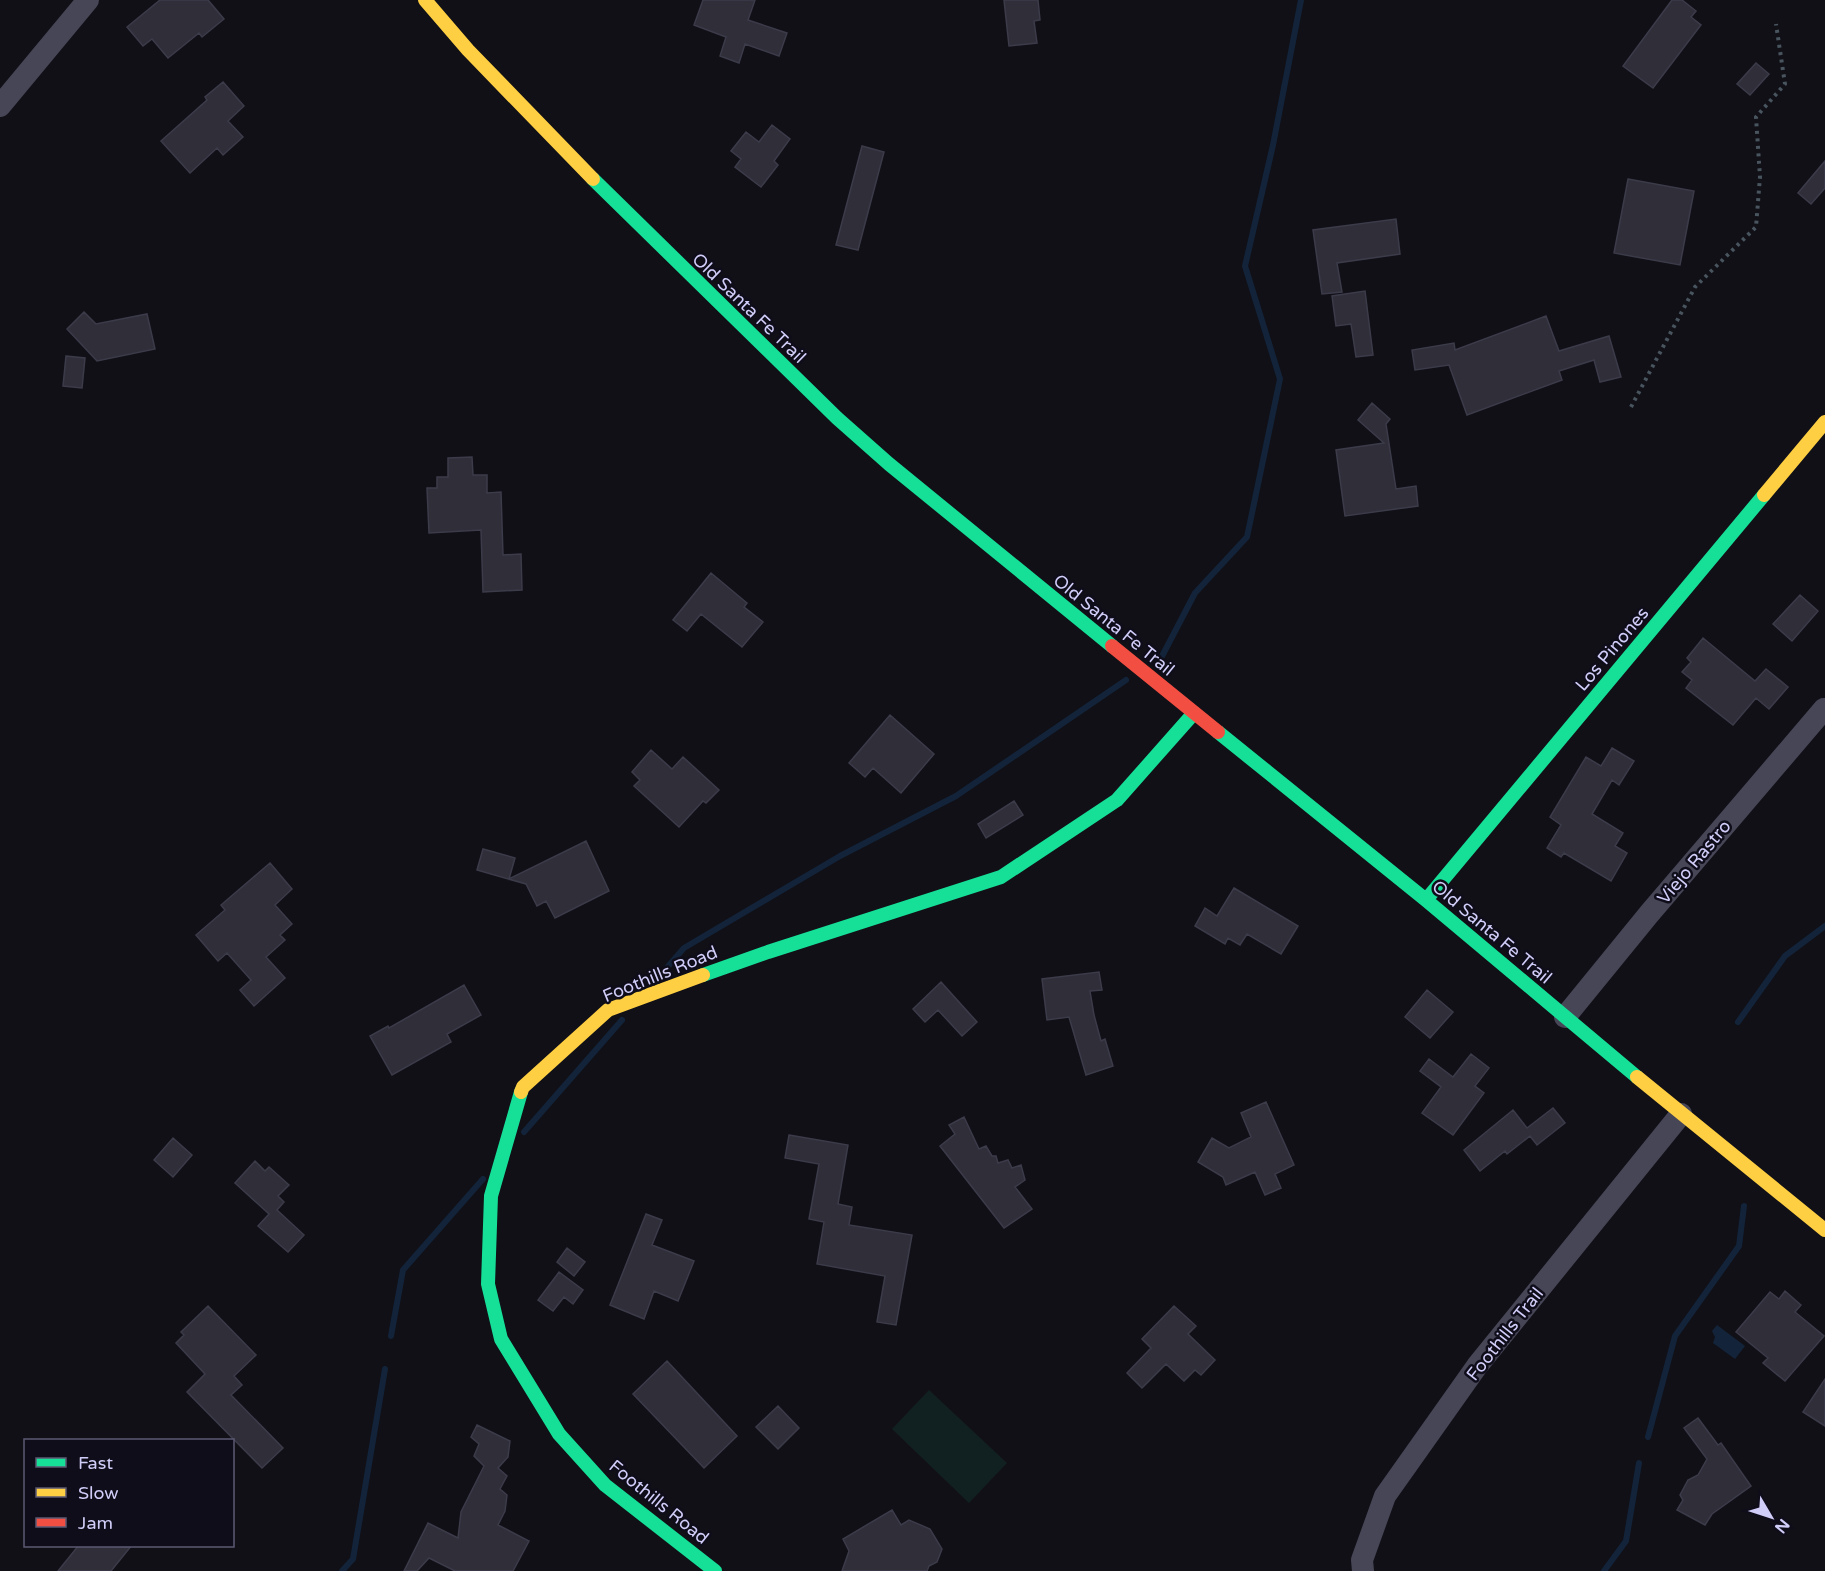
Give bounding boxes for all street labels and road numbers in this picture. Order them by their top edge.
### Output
street label: Old Santa Fe Trail [688,248,810,368]
street label: Old Santa Fe Trail [1049,569,1179,681]
street label: Los Pinones [1571,603,1653,695]
street label: Viejo Rastro [1652,815,1736,909]
street label: Old Santa Fe Trail [1428,876,1556,988]
street label: Foothills Road [599,941,721,1007]
street label: Foothills Trail [1462,1283,1548,1385]
street label: Foothills Road [605,1455,713,1549]

